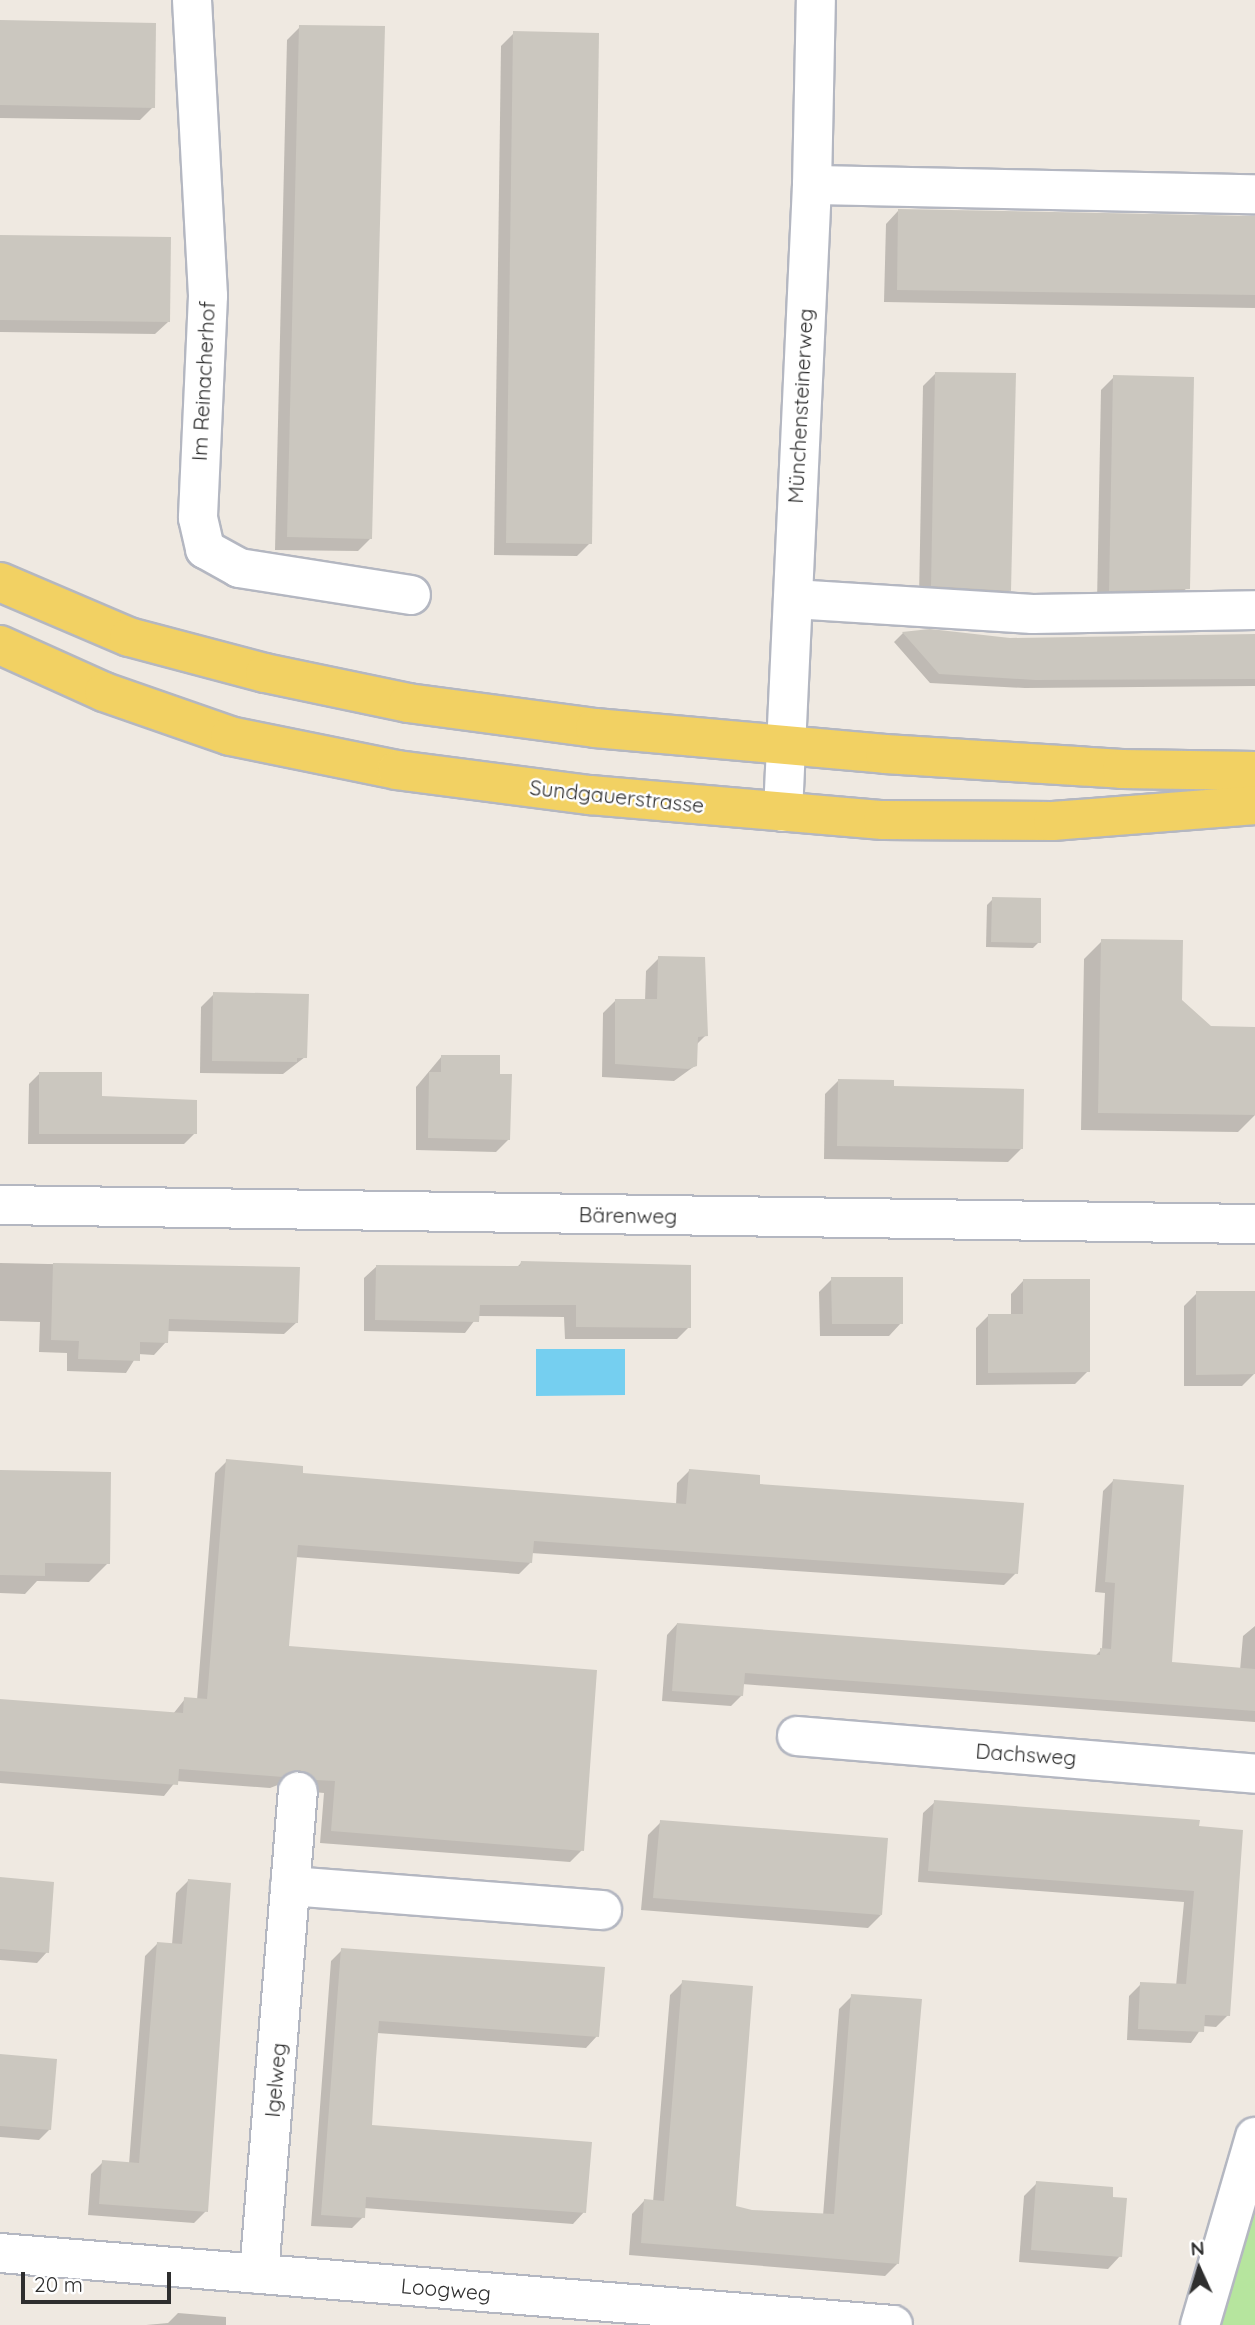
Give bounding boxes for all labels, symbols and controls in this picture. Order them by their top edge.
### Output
street label: Im Reinacherhof [186,300,220,462]
street label: Münchensteinerweg [782,308,818,504]
street label: Sundgauerstrasse [529,774,705,818]
street label: Bärenweg [578,1202,678,1228]
street label: Dachsweg [975,1738,1077,1770]
street label: Igelweg [259,2042,291,2118]
north arrow [1164,2234,1234,2304]
text: N [1190,2236,1205,2261]
scale bar [24,2258,175,2302]
text: 20 m [34,2271,83,2297]
street label: Loogweg [400,2273,492,2305]

